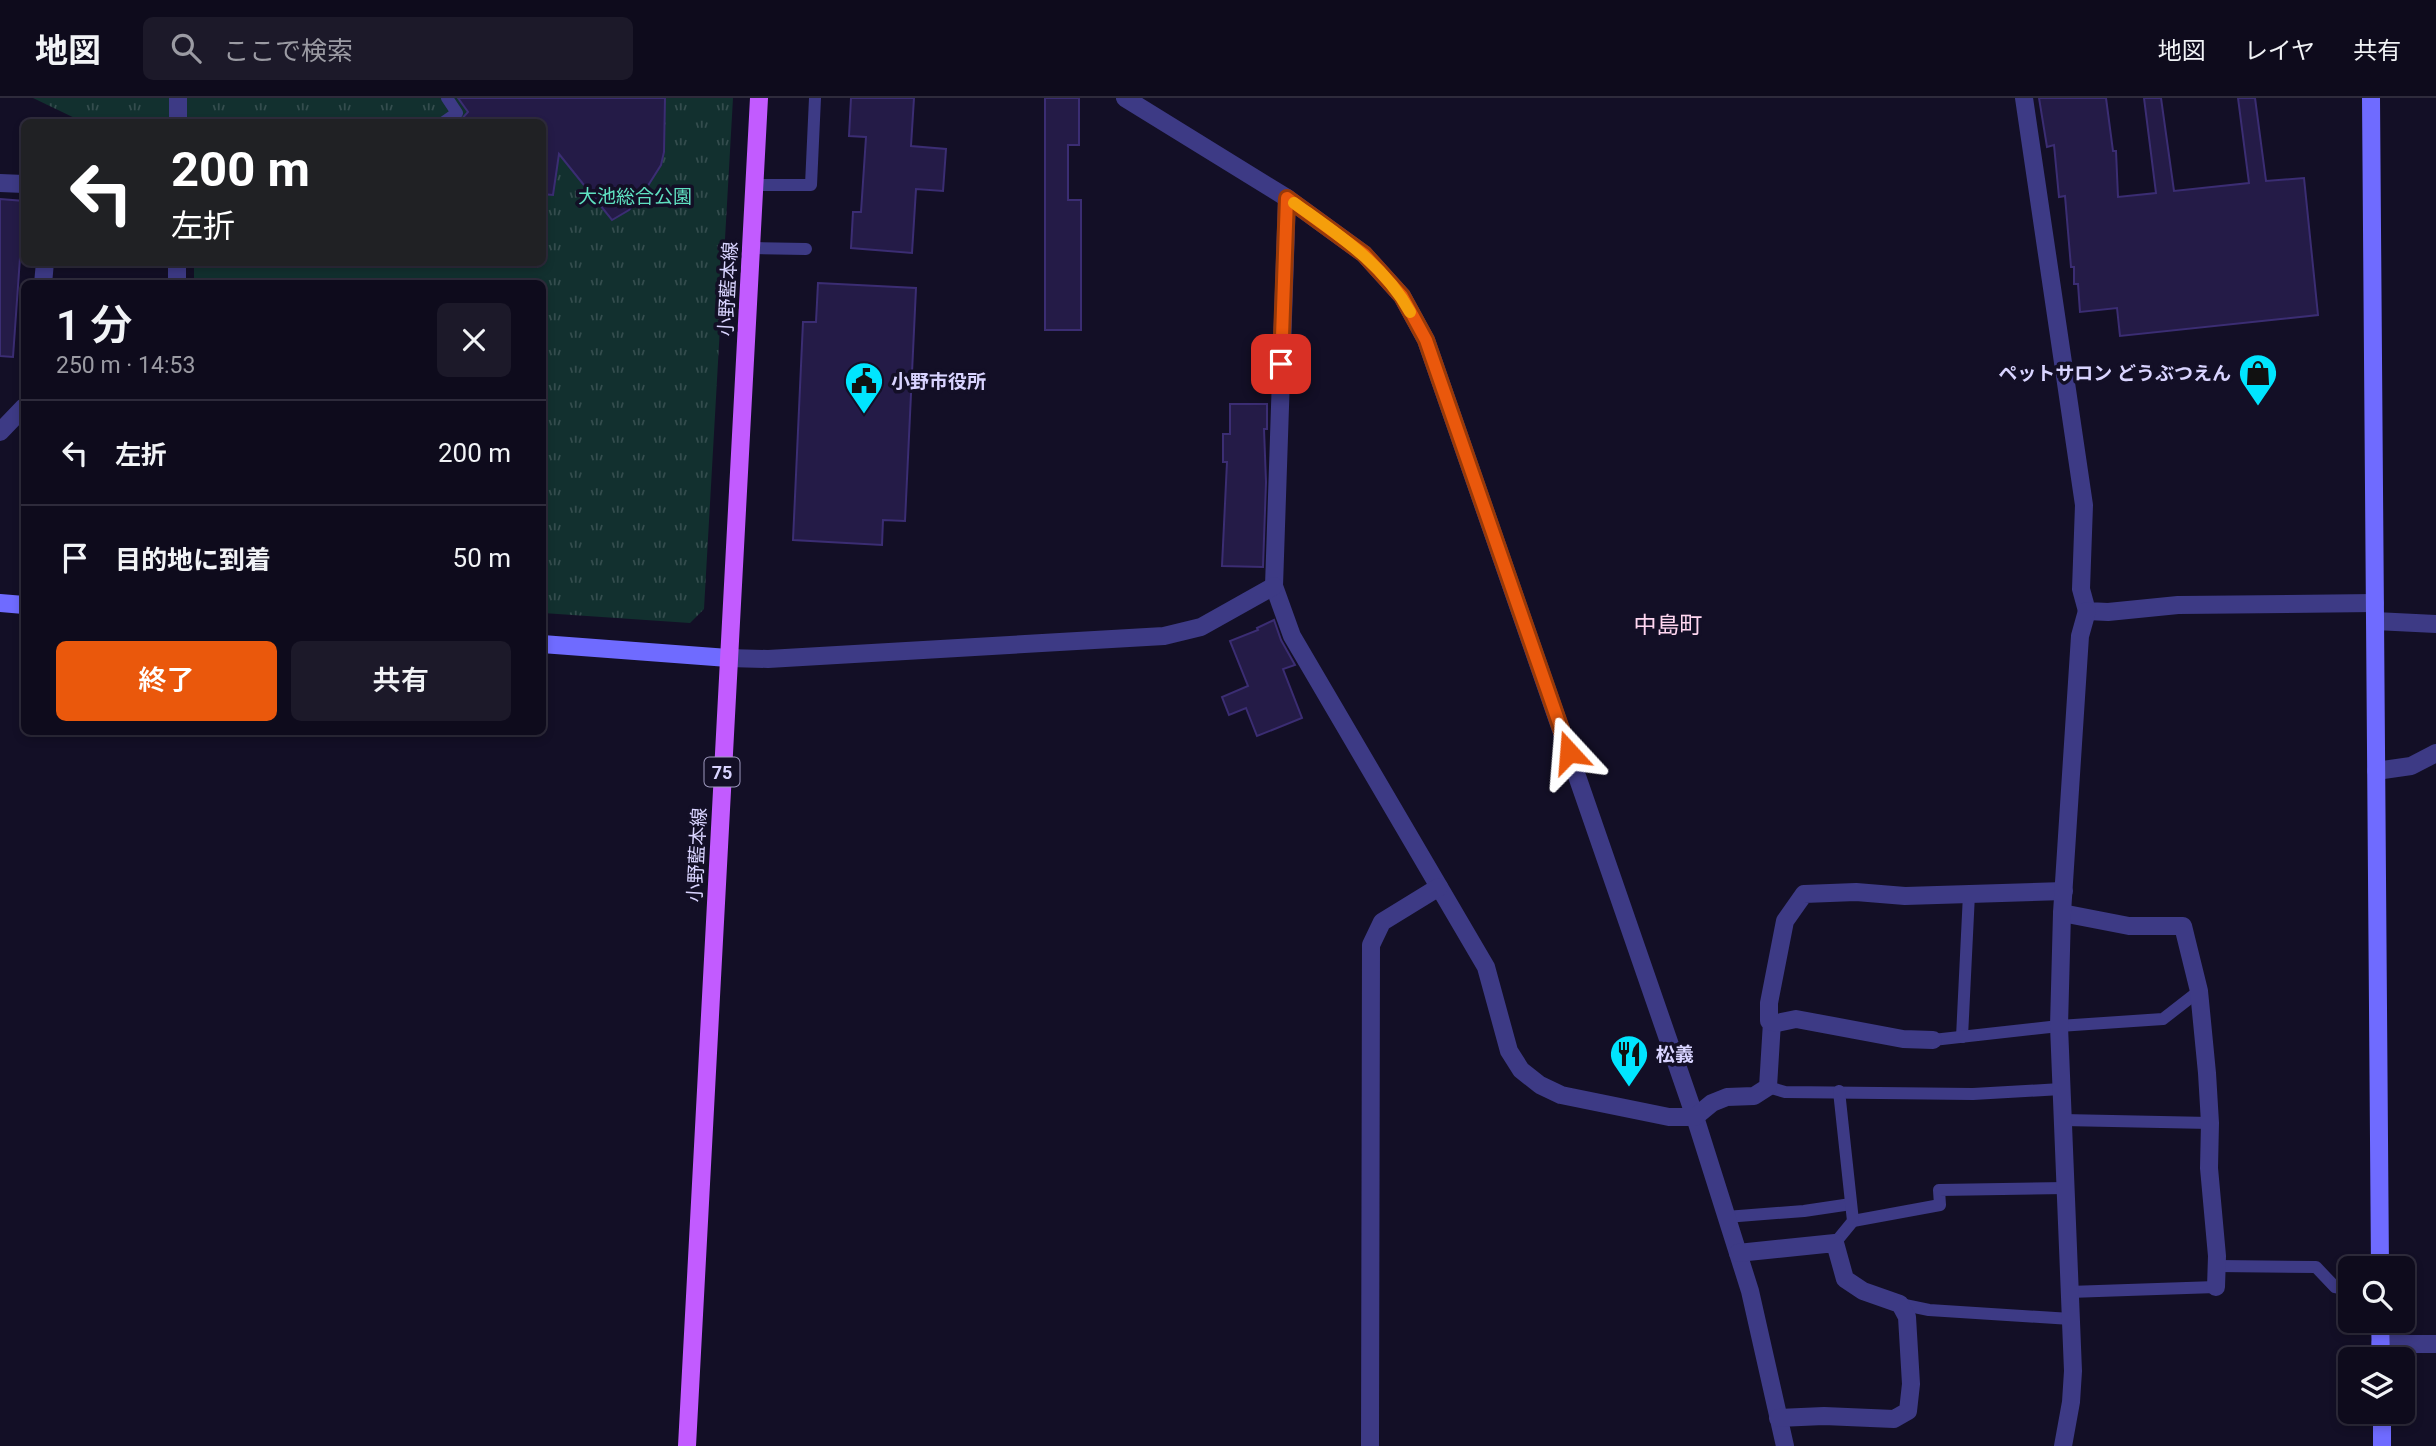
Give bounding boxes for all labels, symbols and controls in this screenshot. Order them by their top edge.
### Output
search box [143,17,633,80]
icon: search [167,29,205,67]
text: 地図 [35,31,101,70]
text: ここで検索 [223,36,353,66]
text: 地図 [2158,37,2206,65]
text: レイヤ [2244,37,2315,65]
text: 共有 [2353,37,2401,65]
text: 200 m [171,141,310,198]
icon: left [56,147,147,238]
park label: 大池総合公園 [578,185,692,208]
text: 左折 [171,207,235,245]
street label: 小野藍本線 [714,241,742,337]
text: 1 分 [56,301,132,350]
button: close [437,303,511,377]
pin [1251,334,1311,394]
icon: arrive [1262,345,1300,383]
text: 250 m · 14:53 [56,352,195,379]
shop icon: ペットサロン どうぶつえん [2237,352,2279,407]
public building icon: 小野市役所 [843,360,885,415]
place label: ペットサロン どうぶつえん [1998,362,2231,385]
place label: 小野市役所 [891,370,986,393]
icon: left [56,434,94,472]
text: 200 m [438,438,511,468]
text: 左折 [115,440,167,470]
icon: arrive [56,539,94,577]
text: 50 m [453,543,511,573]
text: 目的地に到着 [115,545,271,575]
district label: 中島町 [1634,612,1703,639]
button: 終了 [56,641,277,721]
button: 共有 [291,641,511,721]
position arrow [1532,715,1606,789]
road number: 75 [704,758,740,786]
street label: 小野藍本線 [683,807,711,903]
restaurant icon: 松義 [1608,1033,1650,1088]
place label: 松義 [1656,1043,1694,1066]
map controls [2338,1256,2415,1424]
button: search [2338,1256,2415,1333]
button: layers [2338,1347,2415,1424]

